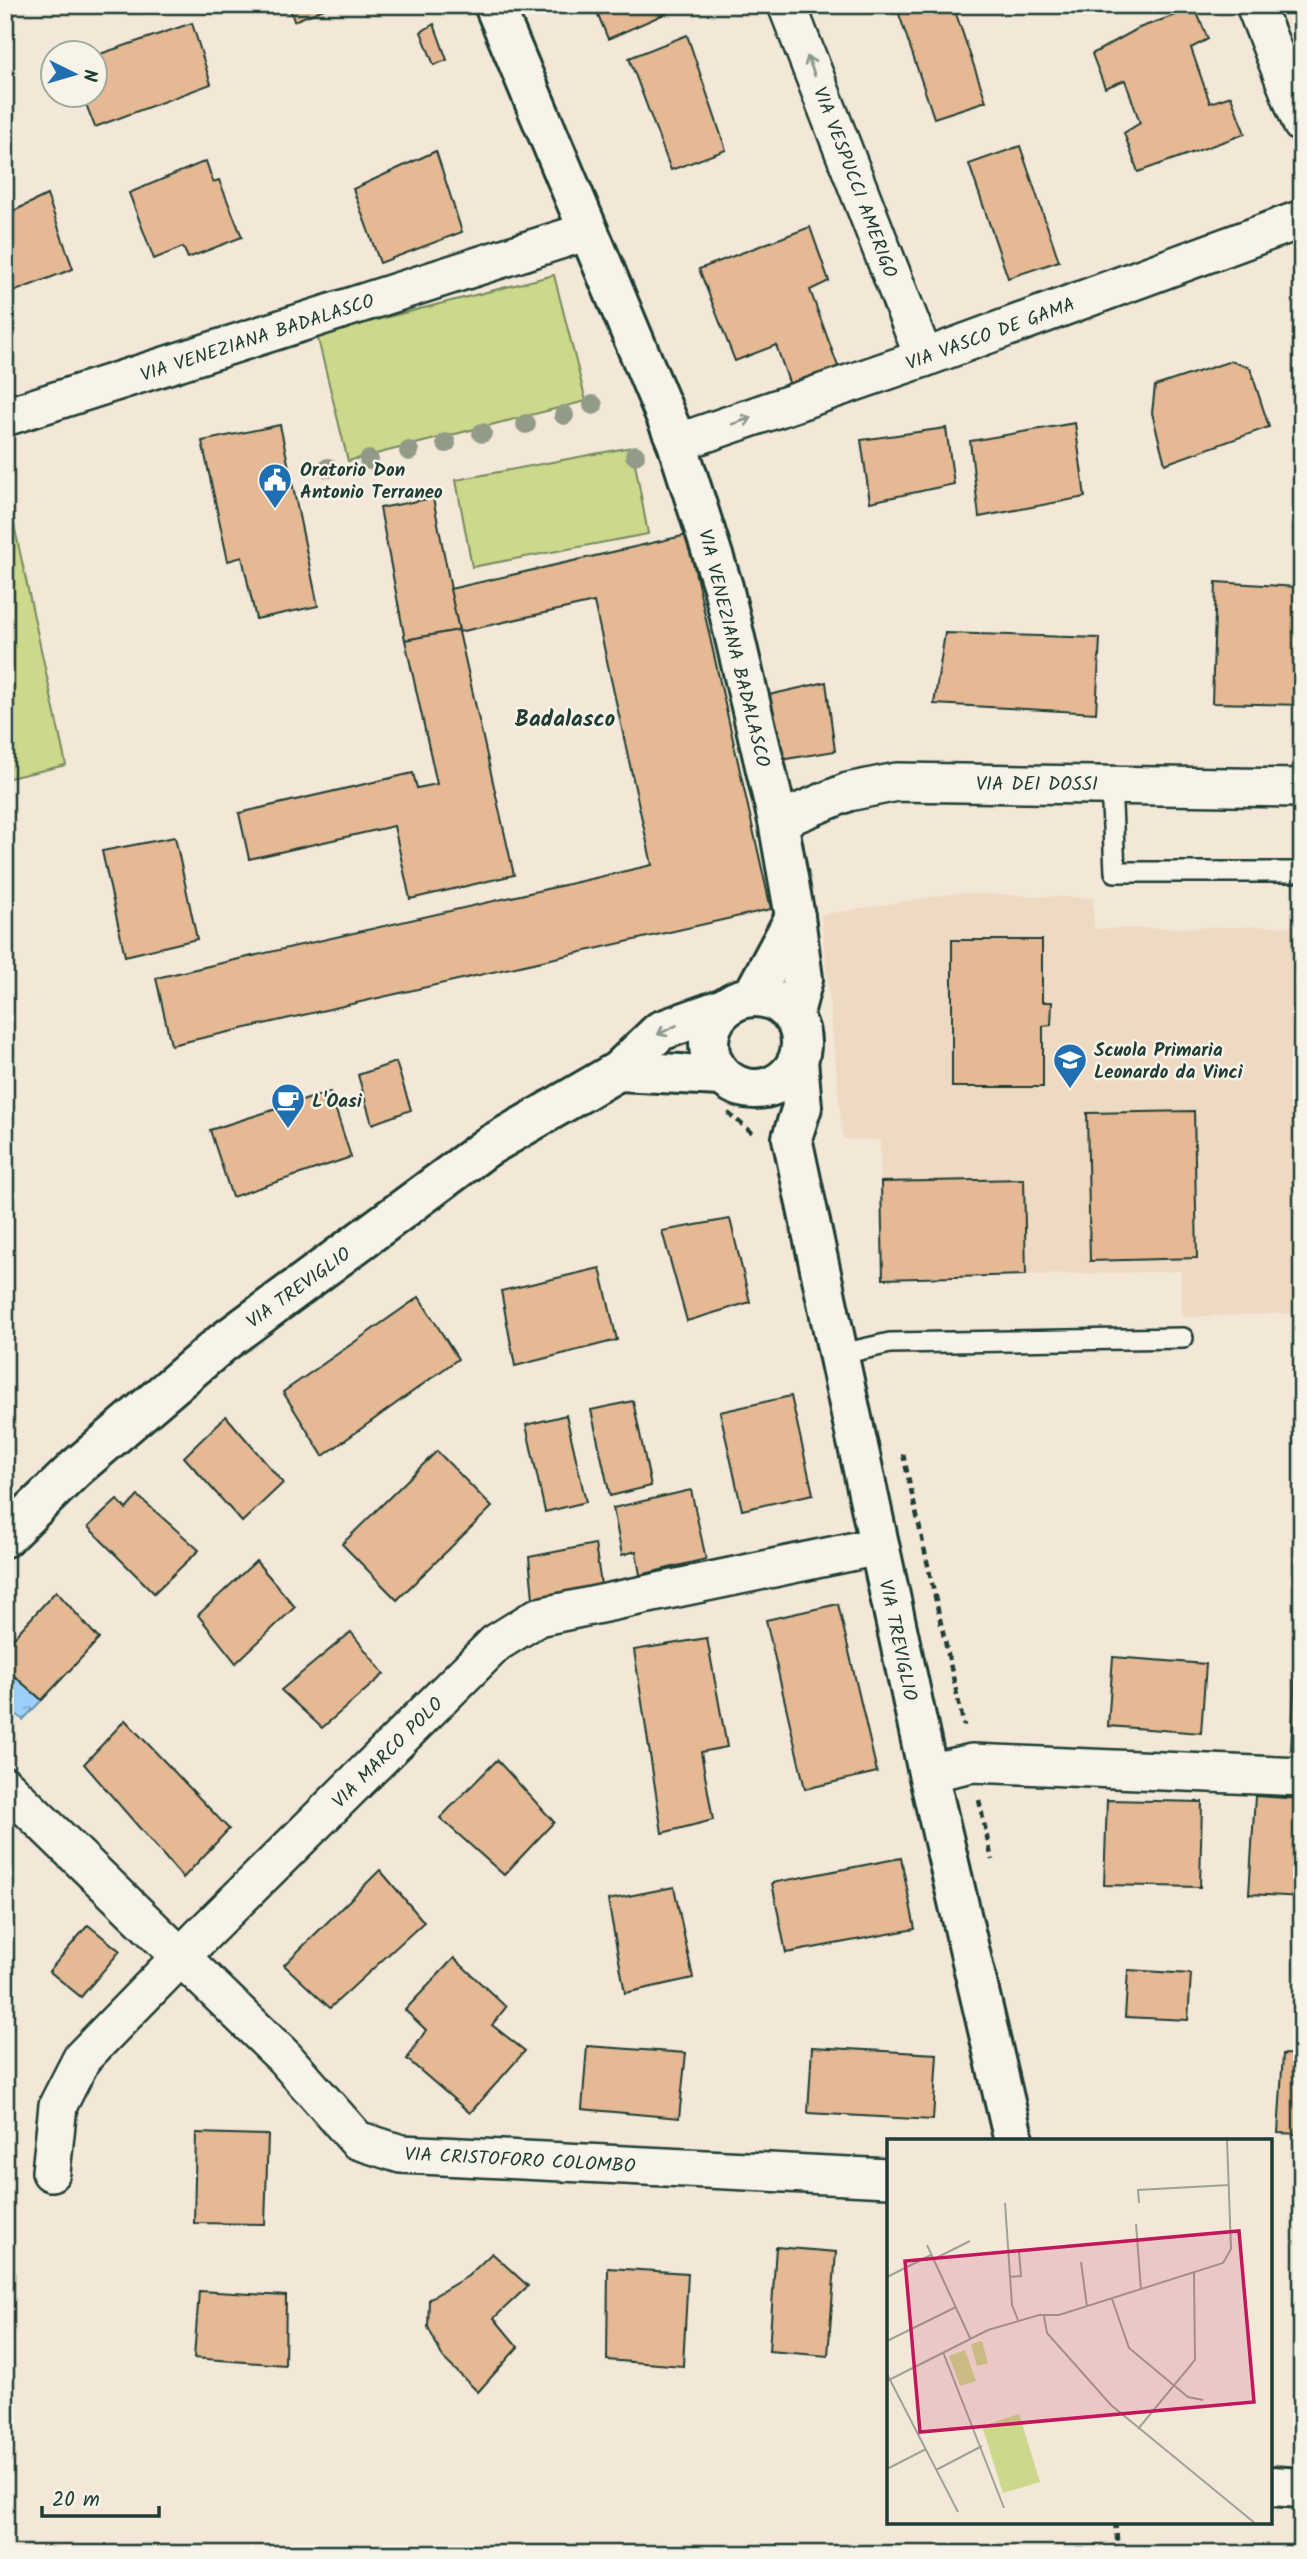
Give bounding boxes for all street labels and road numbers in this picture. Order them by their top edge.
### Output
street label: VIA VESPUCCI AMERIGO [804,83,905,283]
street label: VIA VENEZIANA BADALASCO [137,287,379,391]
street label: VIA VASCO DE GAMA [902,290,1080,379]
street label: VIA VENEZIANA BADALASCO [689,526,777,771]
street label: VIA DEI DOSSI [976,770,1098,800]
street label: VIA TREVIGLIO [241,1240,358,1337]
street label: VIA TREVIGLIO [870,1577,925,1704]
street label: VIA MARCO POLO [326,1690,451,1816]
street label: VIA CRISTOFORO COLOMBO [404,2140,636,2182]

